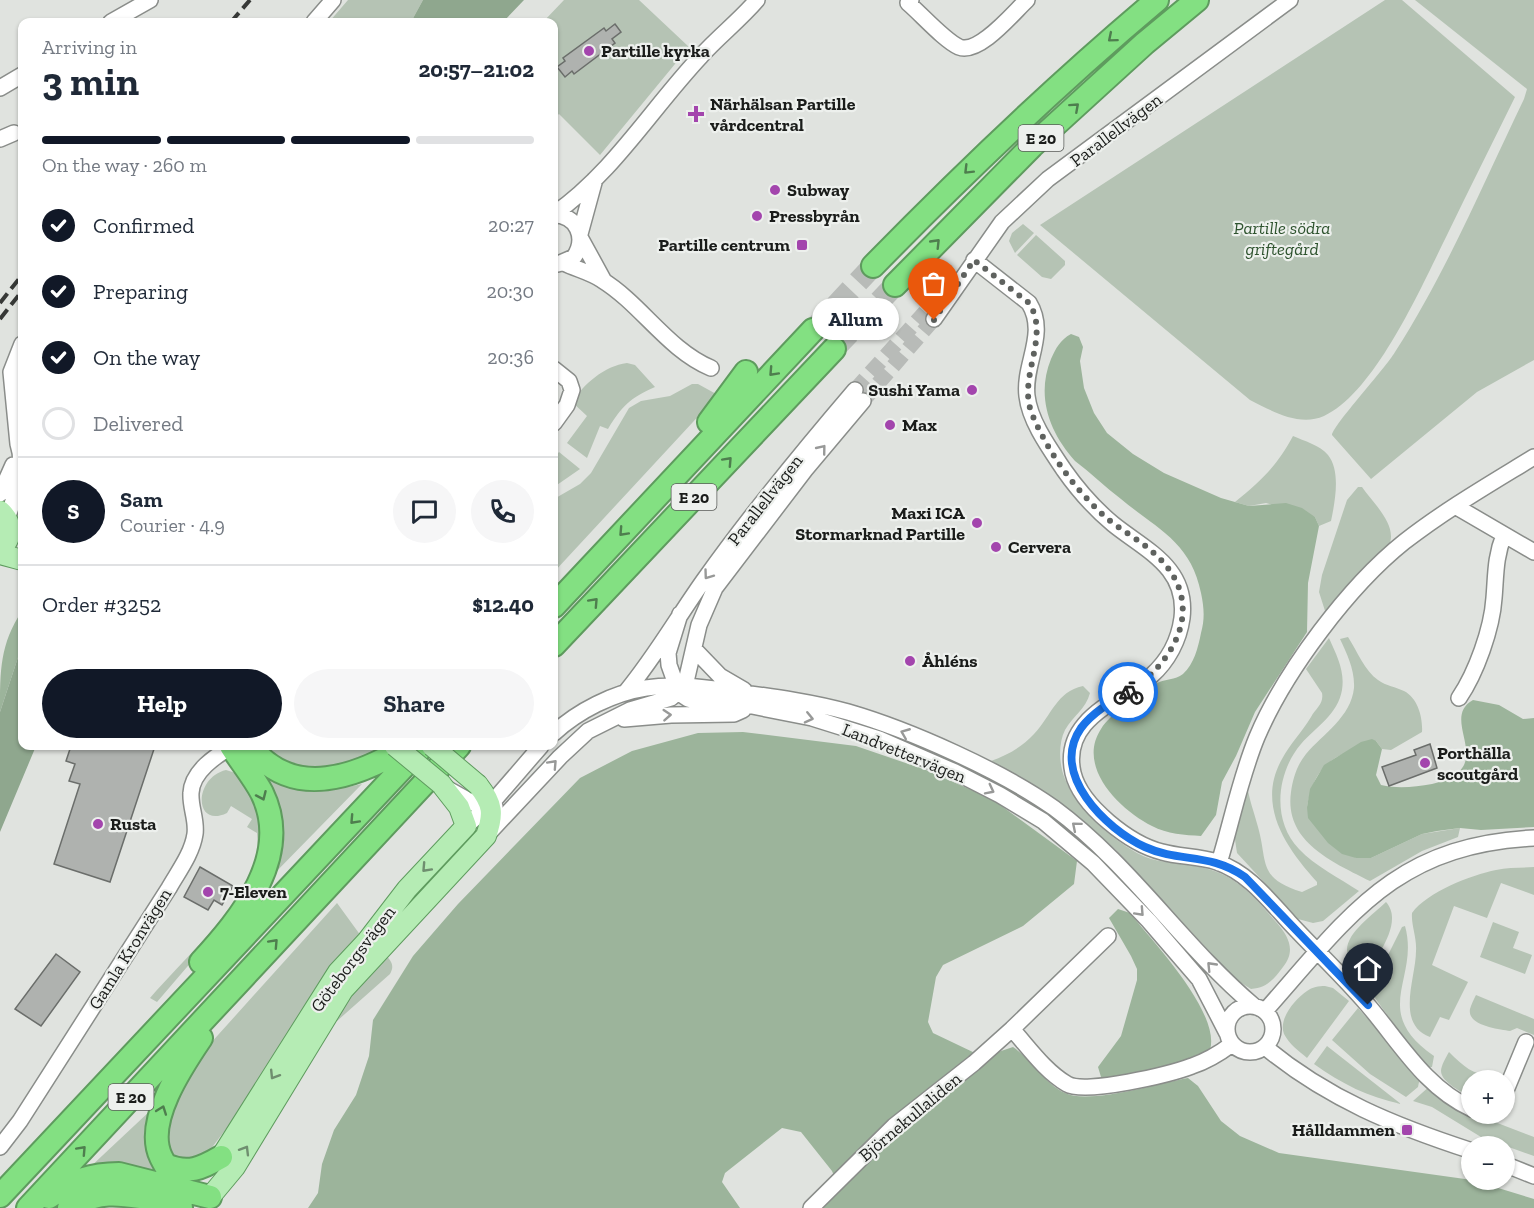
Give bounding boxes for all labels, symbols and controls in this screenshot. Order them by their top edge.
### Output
one-way arrow [1108,31,1119,42]
text: Arriving in [42,35,137,59]
place label: Partille kyrka [601,40,710,62]
marker: Partille kyrka [582,44,596,58]
text: 20:57–21:02 [418,56,534,83]
text: 3 min [42,58,139,105]
street label: Parallellvägen [1066,88,1167,172]
place label: Närhälsan Partille vårdcentral [710,93,856,136]
one-way arrow [1068,103,1079,114]
marker: Närhälsan Partille vårdcentral [687,105,705,123]
road number: E 20 [1018,125,1064,151]
text: On the way · 260 m [42,153,207,177]
one-way arrow [965,162,976,173]
place label: Subway [787,179,850,201]
marker: Subway [768,183,782,197]
place label: Pressbyrån [769,205,860,227]
icon: check [42,209,75,242]
marker: Pressbyrån [750,209,764,223]
text: Confirmed [93,212,194,239]
text: 20:27 [488,213,534,237]
park label: Partille södra griftegård [1234,217,1330,260]
place label: Partille centrum [658,234,790,256]
marker: Partille centrum [795,238,809,252]
one-way arrow [928,240,939,251]
pin [908,258,959,320]
icon: bag [917,267,950,300]
icon: check [42,275,75,308]
text: Preparing [93,278,188,305]
text: 20:30 [486,279,534,303]
callout: Allum [811,299,898,341]
text: Allum [828,307,883,331]
icon: check [42,341,75,374]
text: On the way [93,344,200,371]
text: 20:36 [487,345,534,369]
one-way arrow [769,366,780,376]
place label: Sushi Yama [868,379,960,401]
marker: Sushi Yama [965,383,979,397]
text: Delivered [93,410,183,437]
place label: Max [902,414,937,436]
marker: Max [883,418,897,432]
one-way arrow [815,445,826,456]
street label: Parallellvägen [723,450,808,550]
one-way arrow [721,457,732,468]
button: chat [393,480,456,543]
button: phone [471,480,534,543]
road number: E 20 [672,484,716,510]
text: Sam [120,486,163,513]
text: S [67,498,80,525]
place label: Maxi ICA Stormarknad Partille [795,502,966,545]
text: Courier · 4.9 [120,513,225,537]
marker: Maxi ICA Stormarknad Partille [970,516,984,530]
one-way arrow [619,524,630,535]
place label: Cervera [1008,536,1071,558]
marker: Cervera [989,540,1003,554]
one-way arrow [704,568,715,579]
text: Order #3252 [42,591,161,618]
text: $12.40 [472,591,534,618]
one-way arrow [587,599,598,609]
place label: Åhléns [922,650,978,672]
marker: Åhléns [903,654,917,668]
courier [1098,662,1158,722]
button: Help [42,669,282,738]
button: Share [294,669,534,738]
icon: bike [1112,676,1145,709]
one-way arrow [663,709,672,722]
one-way arrow [804,710,814,723]
street label: Landvettervägen [839,718,970,788]
one-way arrow [900,728,911,741]
place label: Porthälla scoutgård [1437,742,1519,785]
marker: Porthälla scoutgård [1418,756,1432,770]
one-way arrow [546,760,557,771]
one-way arrow [983,782,994,794]
one-way arrow [255,789,267,800]
place label: Rusta [110,813,156,835]
one-way arrow [350,813,361,824]
marker: Rusta [91,817,105,831]
one-way arrow [1072,823,1083,834]
one-way arrow [422,861,433,872]
place label: 7-Eleven [220,881,287,903]
street label: Gamla Kronvägen [84,884,177,1014]
marker: 7-Eleven [201,885,215,899]
street label: Göteborgsvägen [306,901,401,1017]
one-way arrow [1133,905,1144,915]
one-way arrow [267,940,278,950]
pin [1342,943,1393,1005]
icon: home [1351,952,1384,985]
one-way arrow [1207,963,1218,973]
street label: Björnekullaliden [854,1067,966,1166]
one-way arrow [269,1069,281,1079]
map controls [1461,1070,1515,1190]
button: + [1461,1070,1515,1124]
road number: E 20 [108,1084,154,1110]
one-way arrow [155,1105,168,1116]
place label: Hålldammen [1292,1119,1395,1141]
marker: Hålldammen [1400,1123,1414,1137]
button: − [1461,1136,1515,1190]
one-way arrow [75,1146,86,1156]
one-way arrow [237,1146,249,1156]

